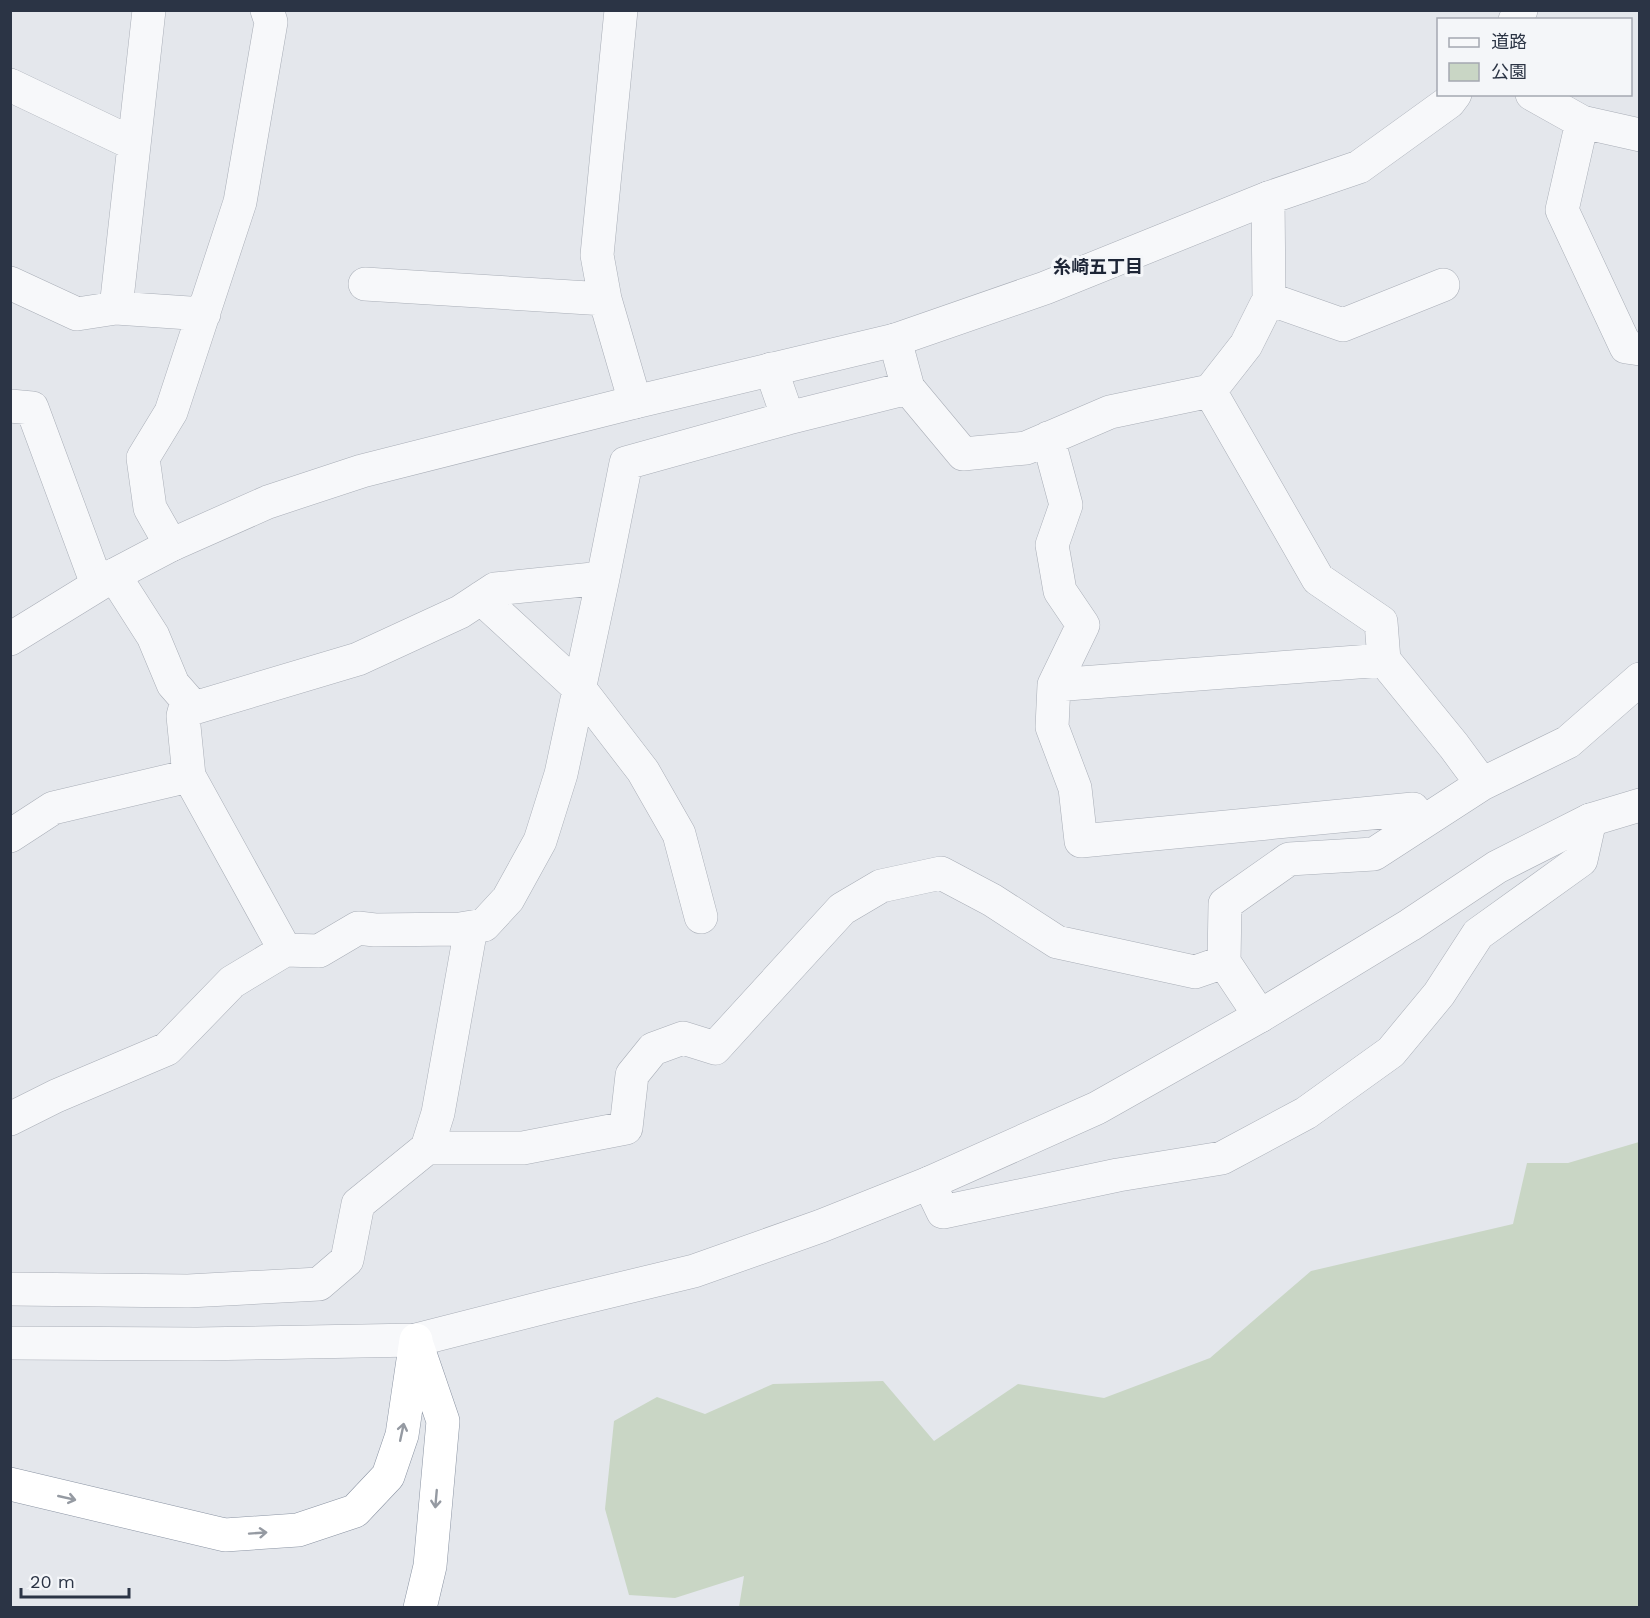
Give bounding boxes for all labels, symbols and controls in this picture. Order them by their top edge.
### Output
legend [1437,18,1632,96]
text: 道路 [1491,31,1527,52]
text: 公園 [1491,61,1527,82]
district label: 糸崎五丁目 [1053,256,1143,277]
one-way arrow [397,1423,408,1442]
one-way arrow [430,1488,441,1508]
one-way arrow [57,1493,77,1504]
one-way arrow [247,1527,267,1538]
scale bar [21,1561,129,1599]
text: 20 m [30,1571,75,1592]

